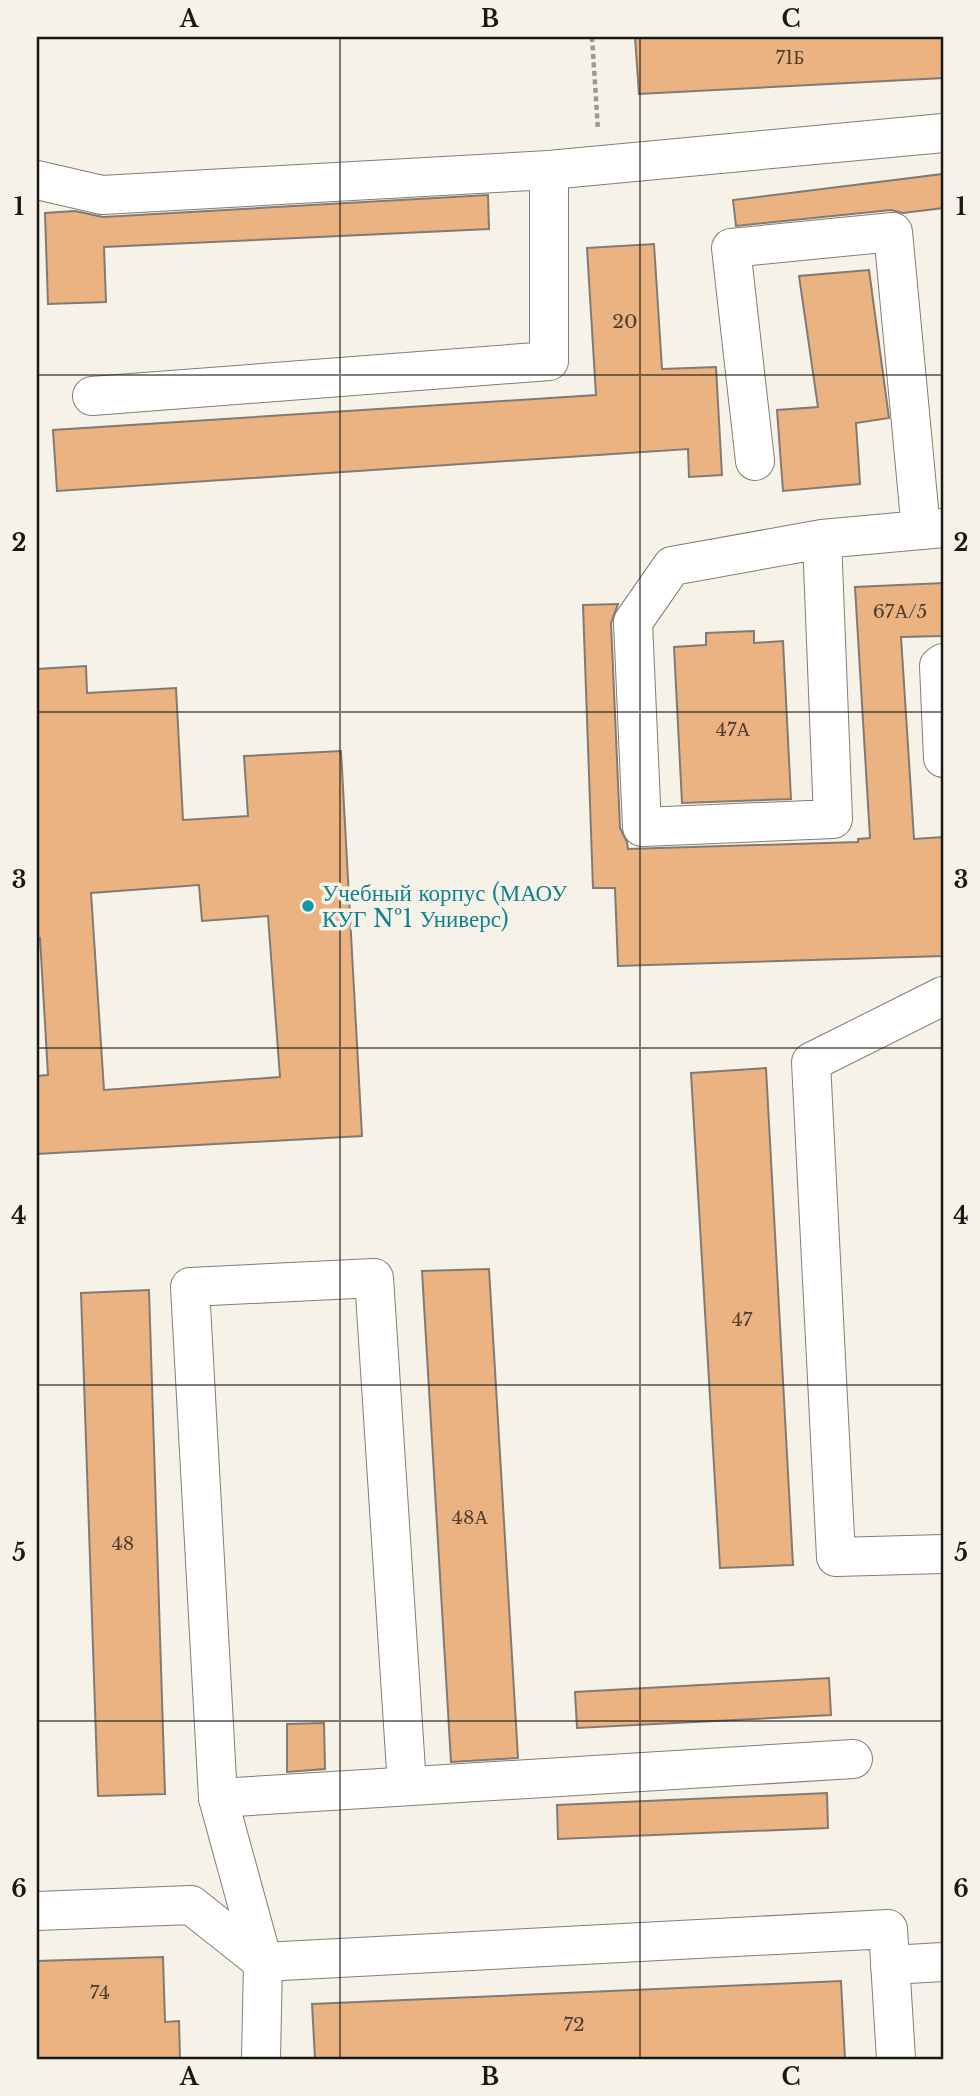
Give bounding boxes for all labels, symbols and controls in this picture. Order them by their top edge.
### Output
text: A [179,5,200,33]
text: B [481,5,499,33]
text: C [782,5,800,33]
house number: 71Б [776,46,804,69]
text: 1 [14,193,24,221]
text: 1 [956,193,966,221]
house number: 20 [612,310,638,333]
text: 2 [12,529,26,557]
text: 2 [954,529,968,557]
house number: 67А/5 [873,600,927,623]
house number: 47А [716,718,750,741]
text: 3 [12,866,26,894]
text: 3 [954,866,968,894]
place label: Учебный корпус (МАОУ КУГ №1 Универс) [322,879,568,933]
marker: Учебный корпус (МАОУ КУГ №1 Универс) [300,898,316,914]
text: 4 [11,1202,27,1230]
text: 4 [953,1202,969,1230]
house number: 47 [732,1308,753,1331]
house number: 48А [452,1506,488,1529]
house number: 48 [112,1532,134,1555]
text: 5 [12,1539,26,1567]
text: 5 [954,1539,968,1567]
text: 6 [11,1875,27,1903]
text: 6 [953,1875,969,1903]
house number: 74 [90,1981,110,2004]
house number: 72 [563,2013,585,2036]
text: A [179,2063,200,2091]
text: B [481,2063,499,2091]
text: C [782,2063,800,2091]

